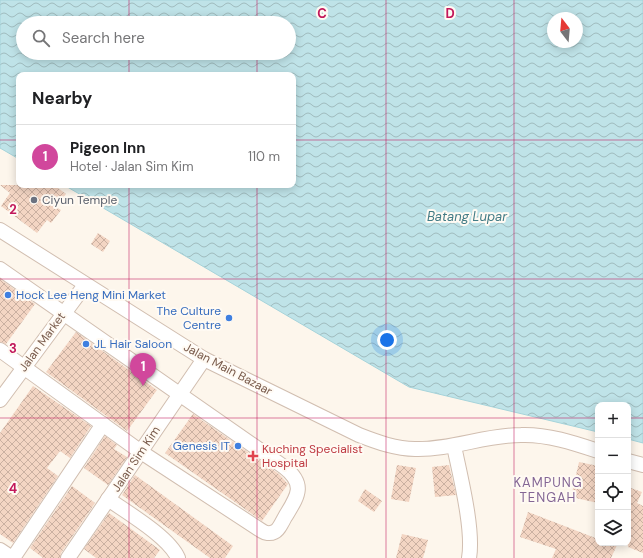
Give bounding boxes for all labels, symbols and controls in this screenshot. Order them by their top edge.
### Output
text: C [317,5,327,22]
text: D [445,5,455,22]
north arrow [547,12,583,48]
search box [16,16,296,60]
icon: search [30,27,52,49]
text: Search here [62,28,145,48]
text: Nearby [32,87,92,109]
text: Pigeon Inn [70,138,146,158]
text: 1 [43,148,47,165]
text: 110 m [248,148,280,165]
text: Hotel · Jalan Sim Kim [70,158,193,175]
place label: Ciyun Temple [42,192,117,208]
marker: Ciyun Temple [29,195,39,205]
text: 2 [9,201,17,218]
water label: Batang Lupar [427,208,508,225]
place label: Hock Lee Heng Mini Market [16,287,166,303]
marker: Hock Lee Heng Mini Market [3,290,13,300]
place label: The Culture Centre [157,303,221,333]
street label: Jalan Market [15,309,69,375]
marker: The Culture Centre [224,313,234,323]
your location [377,330,397,350]
place label: JL Hair Saloon [94,336,172,352]
marker: JL Hair Saloon [81,339,91,349]
street label: Jalan Main Bazaar [181,339,276,399]
text: 3 [9,340,17,357]
pin: 1 [130,353,156,386]
map controls [595,402,631,546]
button: + [595,402,631,438]
street label: Jalan Sim Kim [108,423,164,495]
place label: Genesis IT [173,438,230,454]
button: − [595,438,631,474]
marker: Genesis IT [233,441,243,451]
place label: Kuching Specialist Hospital [262,441,363,471]
marker: Kuching Specialist Hospital [247,450,259,462]
district label: KAMPUNG TENGAH [513,474,583,506]
button: locate [595,474,631,510]
text: 4 [9,480,17,497]
button: layers [595,510,631,546]

